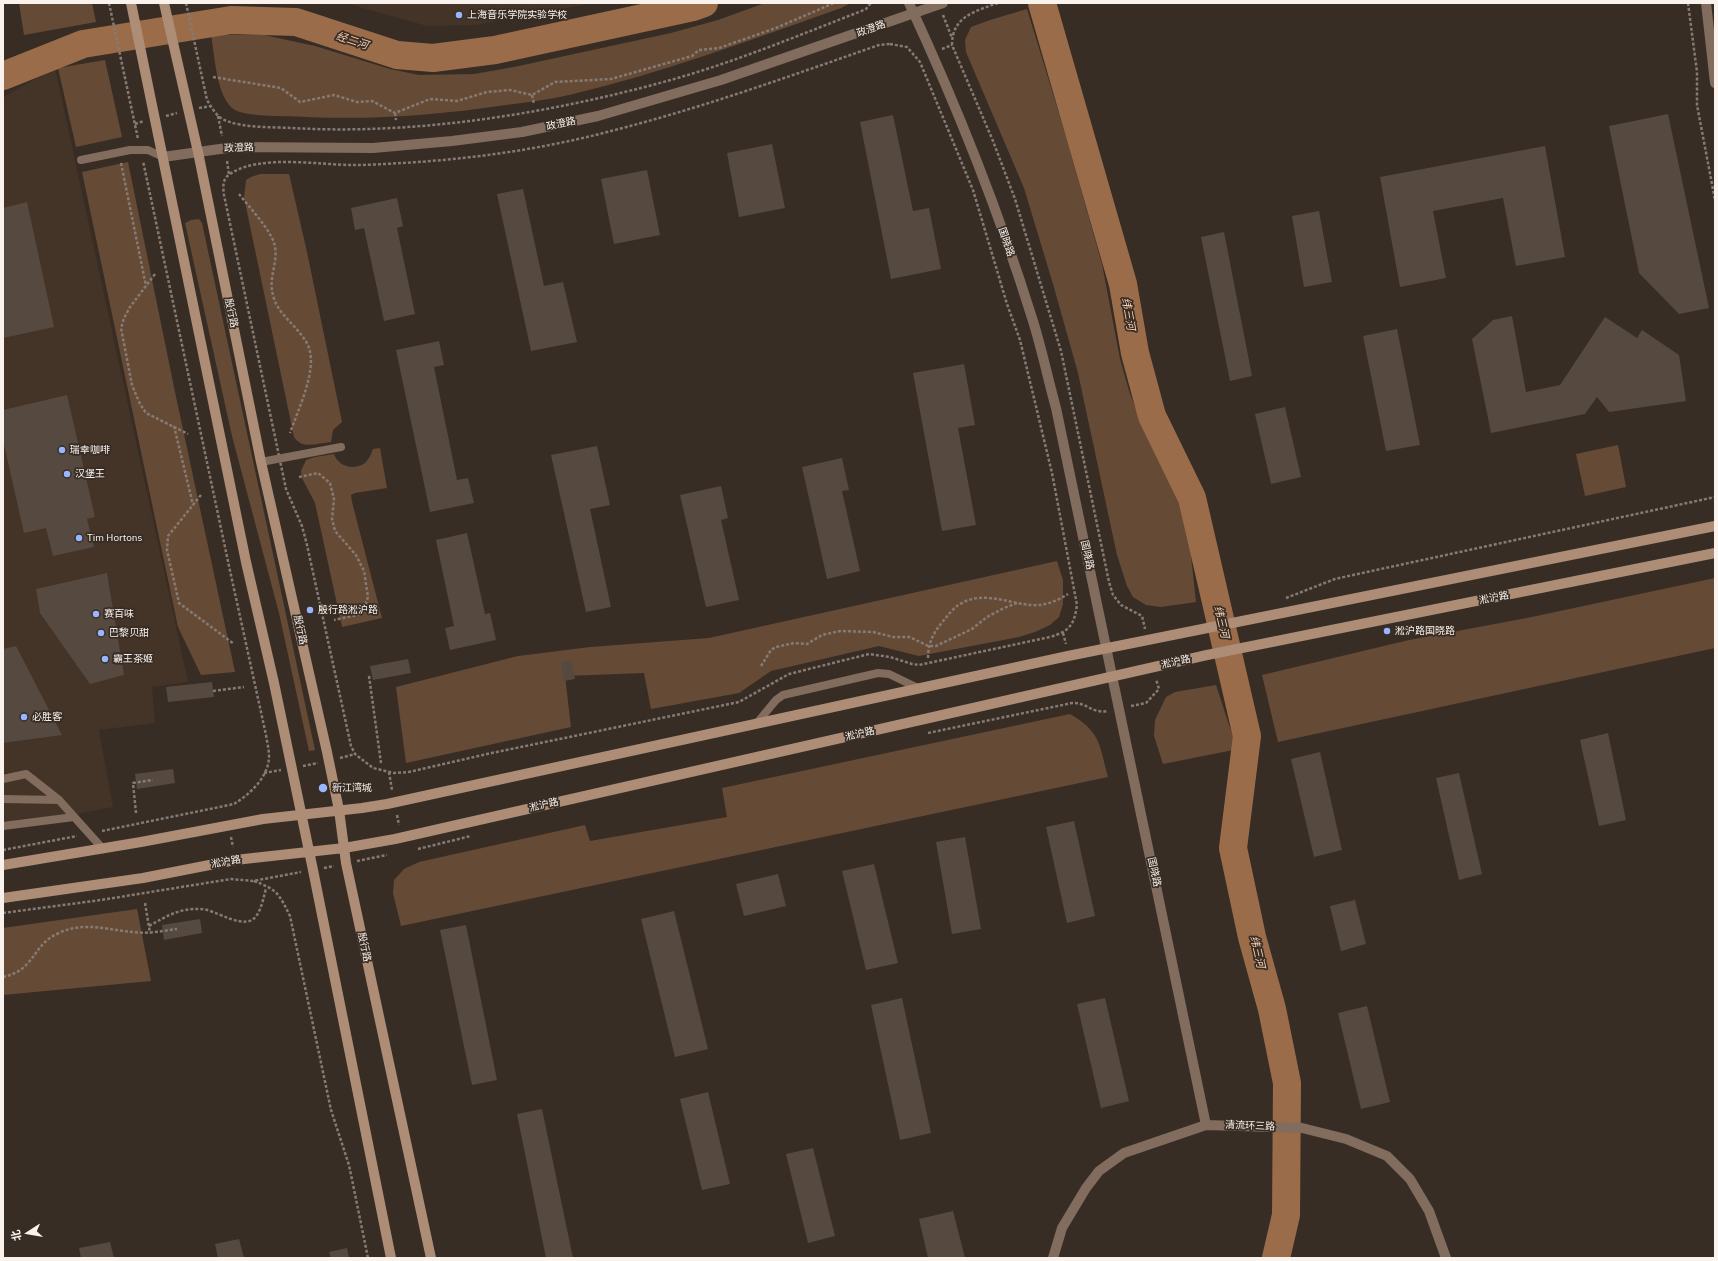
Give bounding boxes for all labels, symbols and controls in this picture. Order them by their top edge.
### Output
place label: 上海音乐学院实验学校 [467,9,567,21]
marker: 上海音乐学院实验学校 [454,10,464,20]
street label: 政澄路 [855,18,887,40]
water label: 经二河 [334,30,370,52]
street label: 政澄路 [545,115,577,133]
street label: 政澄路 [224,141,254,155]
street label: 国晓路 [995,226,1017,258]
street label: 殷行路 [222,297,240,329]
water label: 纬三河 [1119,297,1137,331]
place label: 瑞幸咖啡 [70,444,110,456]
marker: 瑞幸咖啡 [57,445,67,455]
place label: 汉堡王 [75,468,105,480]
marker: 汉堡王 [62,469,72,479]
place label: Tim Hortons [87,532,142,544]
marker: Tim Hortons [74,533,84,543]
street label: 国晓路 [1078,539,1096,571]
street label: 淞沪路 [1478,589,1510,607]
place label: 殷行路淞沪路 [318,604,378,616]
water label: 纬三河 [1211,604,1231,640]
marker: 殷行路淞沪路 [305,605,315,615]
place label: 赛百味 [104,608,134,620]
marker: 赛百味 [91,609,101,619]
street label: 殷行路 [291,614,309,646]
place label: 淞沪路国晓路 [1395,625,1455,637]
marker: 淞沪路国晓路 [1382,626,1392,636]
place label: 巴黎贝甜 [109,627,149,639]
marker: 巴黎贝甜 [96,628,106,638]
place label: 霸王茶姬 [113,653,153,665]
street label: 淞沪路 [1160,653,1192,671]
marker: 霸王茶姬 [100,654,110,664]
place label: 必胜客 [32,711,62,723]
marker: 必胜客 [19,712,29,722]
street label: 淞沪路 [844,725,876,743]
marker: 新江湾城 [317,782,329,794]
place label: 新江湾城 [332,782,372,794]
street label: 淞沪路 [528,796,560,814]
street label: 淞沪路 [210,853,242,871]
street label: 国晓路 [1145,856,1163,888]
street label: 殷行路 [355,931,373,963]
water label: 纬三河 [1247,934,1267,970]
street label: 清流环三路 [1225,1119,1275,1133]
north arrow [8,1213,48,1253]
text: 北 [8,1229,24,1242]

